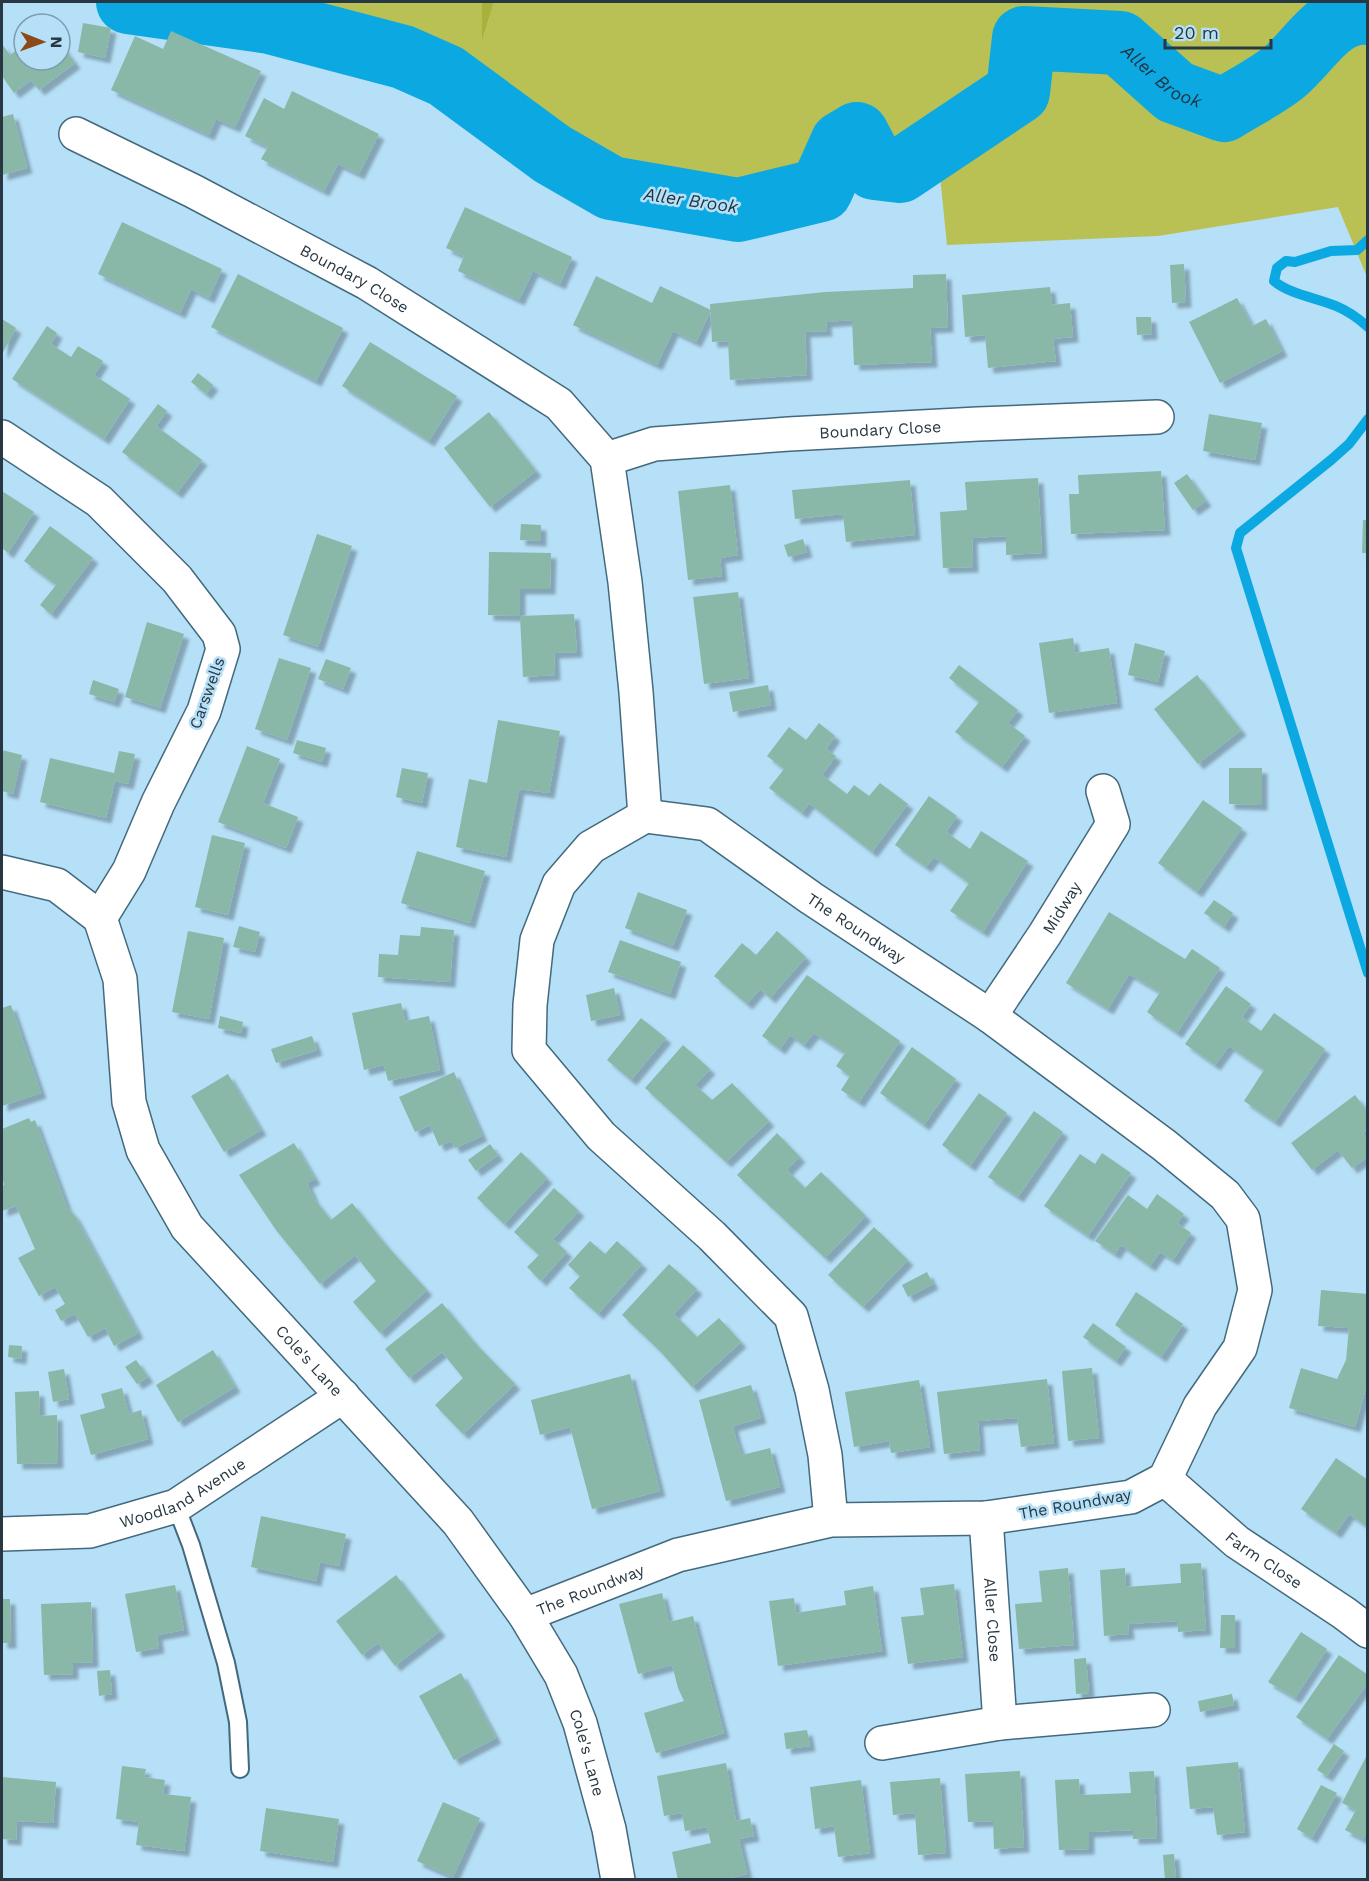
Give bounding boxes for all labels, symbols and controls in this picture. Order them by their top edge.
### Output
north arrow [12,12,72,72]
scale bar [1165,12,1272,50]
text: 20 m [1174,22,1219,43]
text: N [47,36,66,48]
water label: Aller Brook [1117,39,1206,112]
water label: Aller Brook [642,183,741,217]
street label: Boundary Close [297,240,413,317]
street label: Boundary Close [819,416,942,442]
street label: Carswells [185,655,229,731]
street label: Midway [1038,877,1085,937]
street label: The Roundway [804,889,910,968]
street label: Cole's Lane [272,1321,347,1400]
street label: Woodland Avenue [117,1453,249,1531]
street label: The Roundway [1017,1485,1133,1523]
street label: Farm Close [1222,1527,1306,1592]
street label: The Roundway [534,1560,647,1619]
street label: Aller Close [981,1577,1005,1663]
street label: Cole's Lane [566,1706,609,1798]

